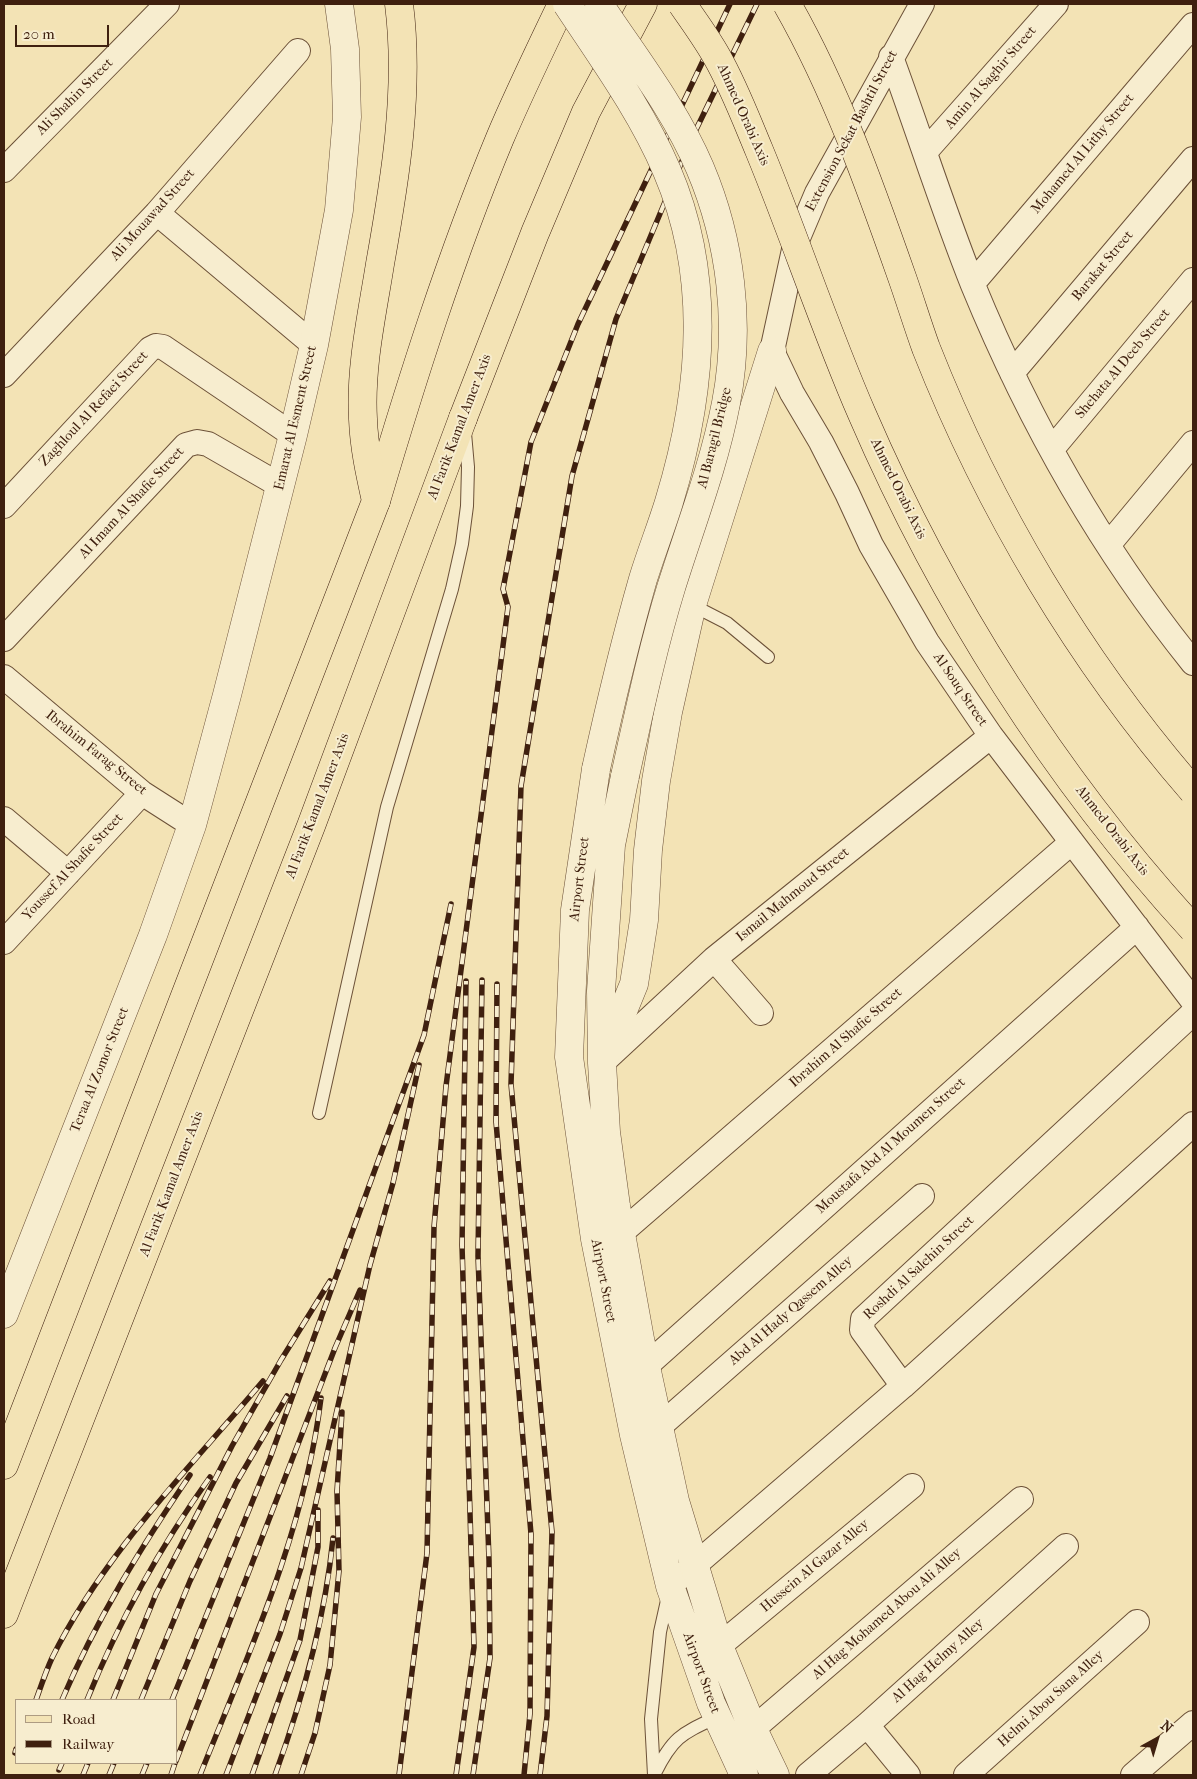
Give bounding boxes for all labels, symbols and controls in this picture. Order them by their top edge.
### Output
scale bar [18,15,111,47]
street label: Amin Al Saghir Street [942,23,1040,133]
text: 20 m [23,25,55,43]
street label: Extension Sekat Bashtil Street [802,47,902,215]
street label: Ali Shahin Street [33,55,117,139]
street label: Ahmed Orabi Axis [713,61,773,169]
street label: Mohamed Al Lithy Street [1028,91,1138,217]
street label: Ali Mouawad Street [107,165,199,265]
street label: Barakat Street [1069,227,1137,305]
street label: Shehata Al Deeb Street [1072,306,1174,422]
street label: Emarat Al Esment Street [271,344,321,492]
street label: Zaghloul Al Refaei Street [36,348,152,470]
street label: Al Farik Kamal Amer Axis [425,352,495,502]
street label: Al Baragil Bridge [694,386,736,490]
street label: Ahmed Orabi Axis [866,436,930,542]
street label: Al Imam Al Shafie Street [76,444,188,562]
street label: Al Souq Street [929,650,991,730]
street label: Ibrahim Farag Street [42,707,150,799]
street label: Al Farik Kamal Amer Axis [283,731,353,881]
street label: Ahmed Orabi Axis [1072,783,1152,879]
street label: Youssef Al Shafie Street [19,810,127,924]
street label: Airport Street [566,836,594,922]
street label: Ismail Mahmoud Street [733,844,853,946]
street label: Ibrahim Al Shafie Street [786,984,906,1092]
street label: Teraa Al Zomor Street [67,1005,133,1135]
street label: Moustafa Abd Al Moumen Street [813,1074,969,1218]
street label: Al Farik Kamal Amer Axis [137,1109,207,1259]
street label: Roshdi Al Salehin Street [860,1212,978,1324]
street label: Airport Street [587,1238,619,1324]
street label: Abd Al Hady Qassem Alley [726,1253,856,1369]
street label: Hussein Al Gazar Alley [757,1516,873,1616]
street label: Al Hag Mohamed Abou Ali Alley [809,1545,965,1683]
street label: Al Hag Helmy Alley [888,1615,988,1707]
street label: Airport Street [679,1630,723,1716]
street label: Helmi Abou Sana Alley [994,1647,1108,1751]
legend [15,1699,178,1764]
text: Road [62,1710,95,1728]
north arrow [1132,1714,1182,1764]
text: N [1157,1717,1176,1737]
text: Railway [62,1735,114,1753]

